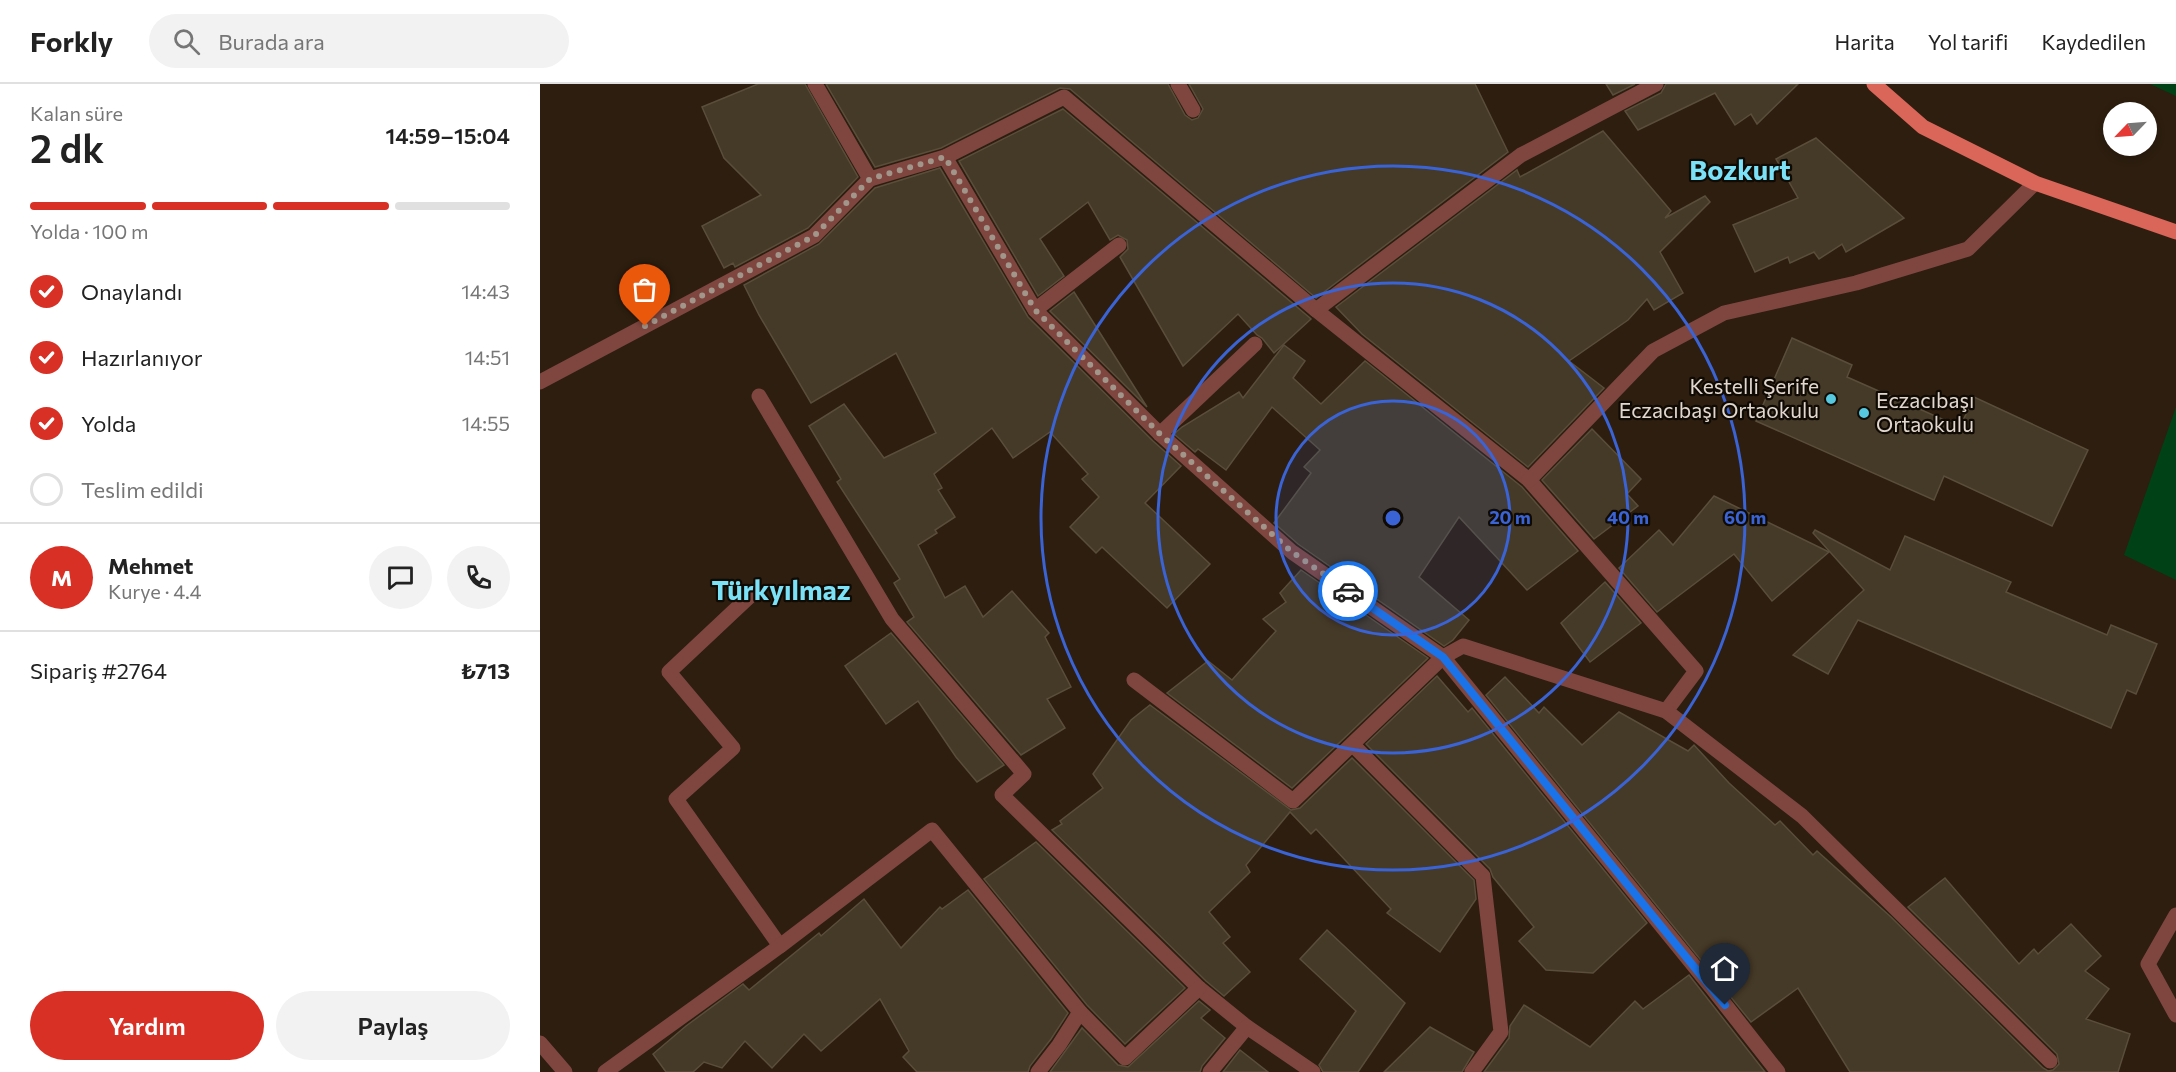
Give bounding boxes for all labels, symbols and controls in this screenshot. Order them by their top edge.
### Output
search box [149,14,569,68]
text: Forkly [30,24,113,58]
icon: search [170,25,203,58]
text: Burada ara [218,28,325,55]
text: Harita [1835,29,1895,54]
text: Yol tarifi [1928,29,2008,54]
text: Kaydedilen [2041,29,2146,54]
text: Kalan süre [30,101,123,125]
north arrow [2103,102,2157,156]
map controls [2103,102,2157,156]
text: 14:59–15:04 [386,122,510,149]
text: 2 dk [30,123,104,171]
district label: Bozkurt [1689,153,1791,186]
text: Yolda · 100 m [30,219,149,243]
pin [619,264,670,326]
icon: bag [628,273,661,306]
icon: check [30,275,63,308]
text: Onaylandı [81,278,182,305]
text: 14:43 [461,279,510,303]
icon: check [30,341,63,374]
text: Hazırlanıyor [81,344,203,371]
text: 14:51 [465,345,510,369]
place label: Kestelli Şerife Eczacıbaşı Ortaokulu [1619,373,1819,422]
place label: Eczacıbaşı Ortaokulu [1876,387,1974,436]
marker: Kestelli Şerife Eczacıbaşı Ortaokulu [1824,392,1838,406]
marker: Eczacıbaşı Ortaokulu [1857,406,1871,420]
icon: check [30,407,63,440]
text: Yolda [81,410,136,437]
text: 14:55 [462,411,510,435]
text: Teslim edildi [81,476,204,503]
text: 20 m [1489,506,1531,528]
text: 40 m [1607,506,1649,528]
text: 60 m [1724,506,1766,528]
centre of rings [1383,508,1403,528]
button: chat [369,546,432,609]
button: phone [447,546,510,609]
text: Mehmet [108,552,193,579]
courier [1318,561,1378,621]
text: M [51,564,72,591]
district label: Türkyılmaz [711,573,851,606]
icon: car [1332,575,1365,608]
text: Kurye · 4.4 [108,579,202,603]
text: Sipariş #2764 [30,657,167,684]
text: ₺713 [461,657,510,684]
pin [1699,943,1750,1005]
icon: home [1708,952,1741,985]
button: Yardım [30,991,264,1060]
button: Paylaş [276,991,510,1060]

